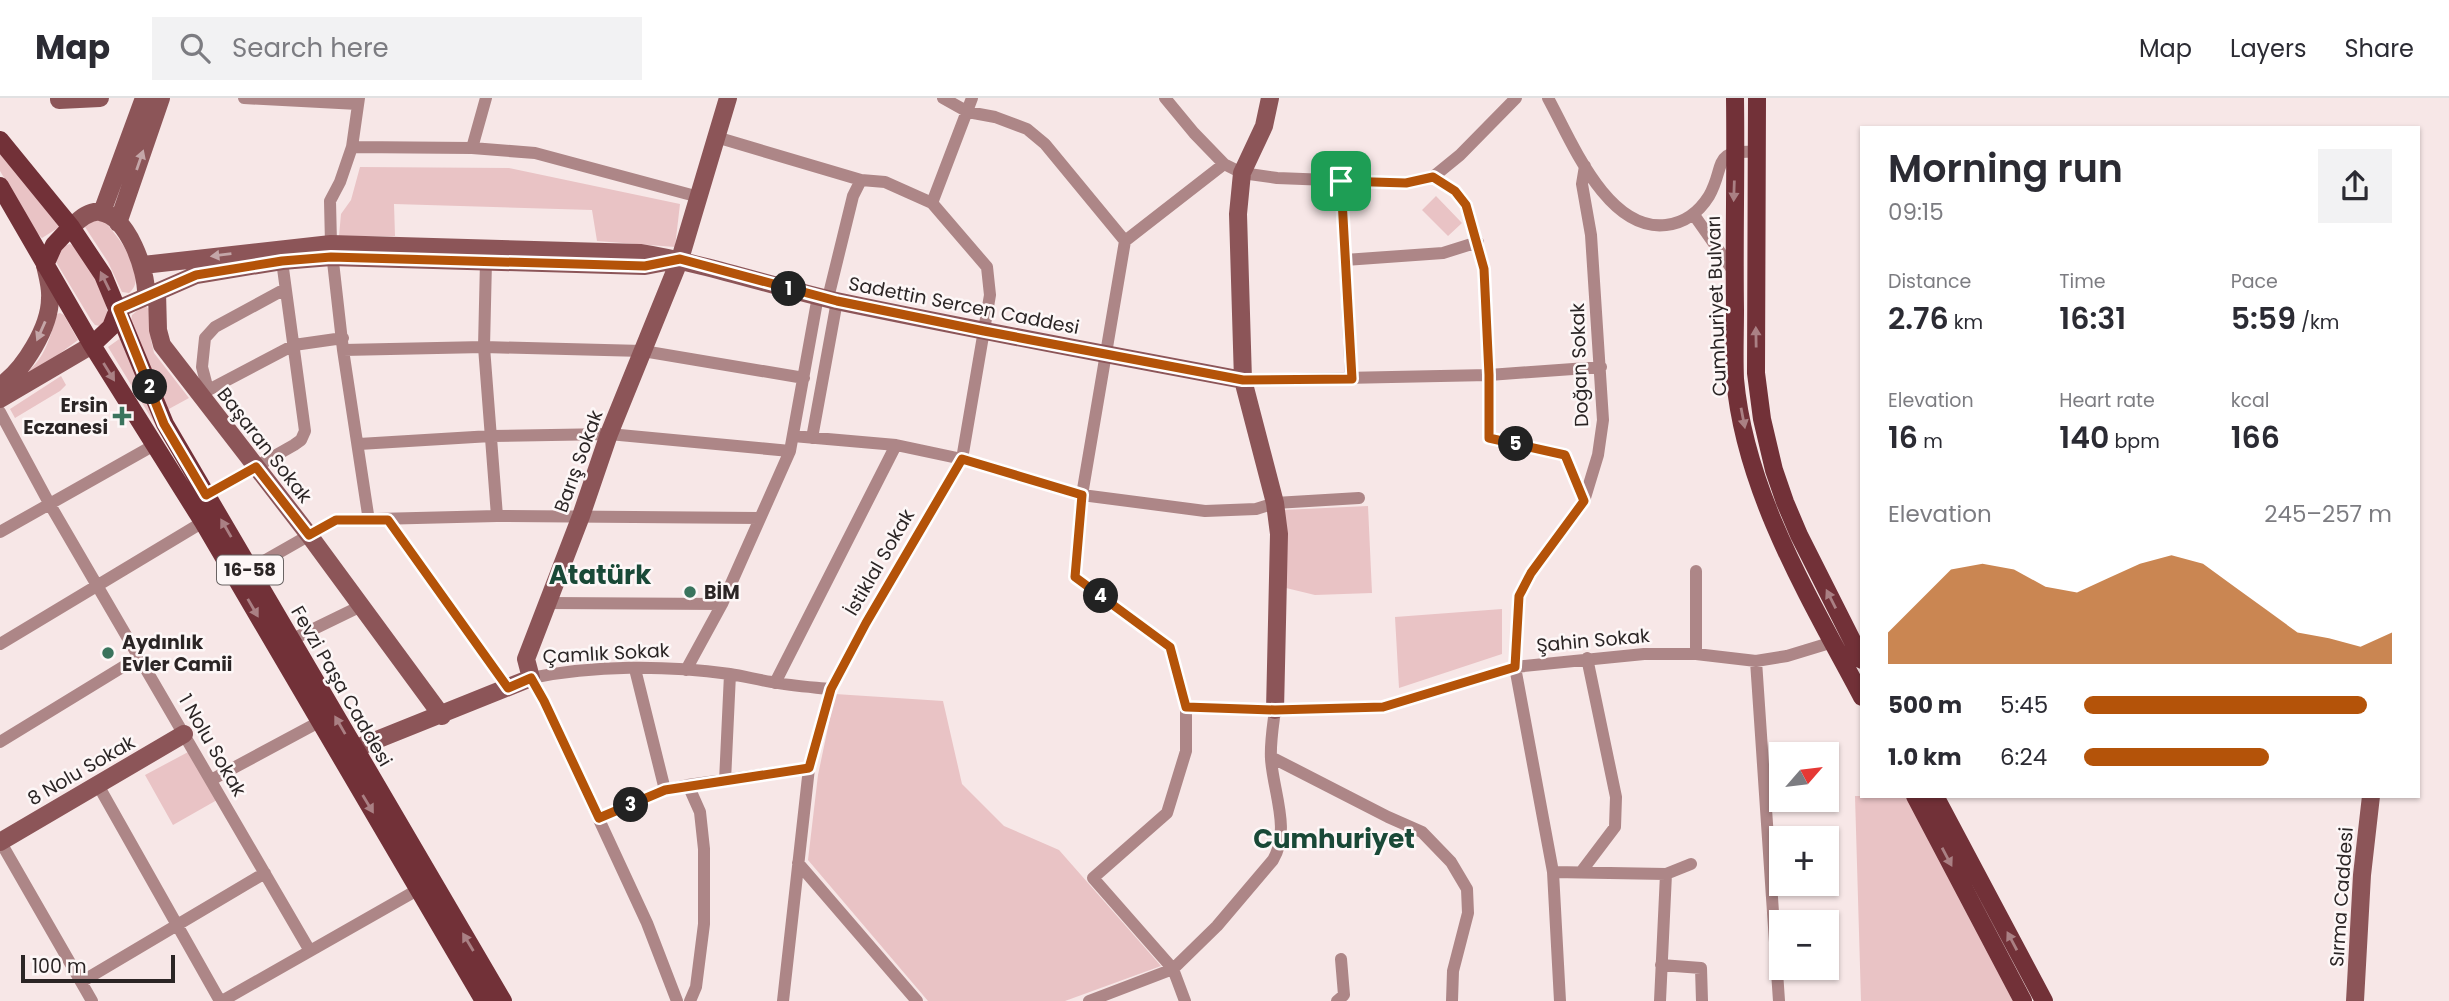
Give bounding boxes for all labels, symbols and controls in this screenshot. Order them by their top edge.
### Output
search box [152,17,642,80]
text: Map [35,24,110,71]
icon: search [176,29,214,67]
text: Search here [232,30,389,66]
text: Map [2139,32,2192,65]
text: Layers [2230,32,2306,65]
text: Share [2344,32,2414,65]
text: Morning run [1888,142,2123,195]
button: share [2318,149,2392,223]
one-way arrow [135,150,146,171]
pin [1311,151,1371,211]
icon: arrive [1322,162,1360,200]
one-way arrow [1729,180,1740,202]
text: 09:15 [1888,196,1944,228]
street label: Cumhuriyet Bulvarı [1700,215,1733,397]
one-way arrow [210,250,232,261]
text: Distance [1888,268,1971,295]
text: Time [2059,268,2106,295]
text: Pace [2231,268,2278,295]
street label: Sadettin Sercen Caddesi [846,270,1082,341]
one-way arrow [99,271,110,291]
pin: 1 [772,272,806,306]
text: 1 [785,275,792,302]
text: 2.76 [1888,297,1949,340]
text: 16:31 [2059,297,2126,340]
text: 5:59 [2231,297,2296,340]
street label: Doğan Sokak [1564,302,1595,428]
text: km [1949,309,1983,336]
text: /km [2296,309,2339,336]
one-way arrow [35,321,46,341]
one-way arrow [1750,325,1761,347]
one-way arrow [103,362,116,381]
pin: 2 [132,370,168,404]
text: 2 [144,373,155,400]
street label: Başaran Sokak [211,382,319,509]
text: Elevation [1888,387,1974,414]
text: Heart rate [2059,387,2155,414]
text: kcal [2231,387,2270,414]
place label: Ersin Eczanesi [23,392,108,441]
street label: Barış Sokak [547,406,610,516]
one-way arrow [1737,407,1748,429]
marker: Ersin Eczanesi [114,408,130,424]
text: 16 [1888,416,1918,459]
text: 140 [2059,416,2109,459]
text: 166 [2231,416,2280,459]
pin: 5 [1498,426,1534,462]
text: m [1918,428,1943,455]
text: bpm [2109,428,2160,455]
text: 5 [1509,430,1522,457]
text: Elevation [1888,498,1992,530]
text: 245–257 m [2264,498,2392,530]
street label: İstiklal Sokak [838,504,921,621]
one-way arrow [220,519,232,538]
road number: 16-58 [217,556,283,584]
district label: Atatürk [549,557,651,593]
pin: 4 [1084,578,1118,614]
place label: BİM [704,579,740,606]
text: 4 [1094,582,1107,609]
marker: BİM [682,584,698,600]
one-way arrow [1825,589,1836,609]
one-way arrow [247,598,259,618]
street label: Fevzi Paşa Caddesi [284,601,399,772]
street label: Şahin Sokak [1535,622,1651,659]
place label: Aydınlık Evler Camii [122,629,232,678]
street label: Çamlık Sokak [542,637,670,670]
marker: Aydınlık Evler Camii [100,645,116,661]
street label: 1 Nolu Sokak [172,689,253,802]
text: 500 m [1888,689,1962,721]
text: 5:45 [2000,689,2048,721]
one-way arrow [334,716,346,735]
street label: 8 Nolu Sokak [22,729,140,812]
text: 1.0 km [1888,741,1962,773]
text: 6:24 [2000,741,2047,773]
north arrow [1769,742,1839,812]
map controls [1769,742,1839,980]
pin: 3 [614,788,648,822]
text: 3 [625,791,636,818]
one-way arrow [362,795,374,814]
district label: Cumhuriyet [1253,821,1415,857]
button: + [1769,826,1839,896]
street label: Sırma Caddesi [2323,826,2360,968]
one-way arrow [1940,847,1952,867]
button: − [1769,910,1839,980]
one-way arrow [2007,931,2018,951]
one-way arrow [462,933,474,952]
scale bar [21,952,175,984]
text: 100 m [32,953,87,980]

